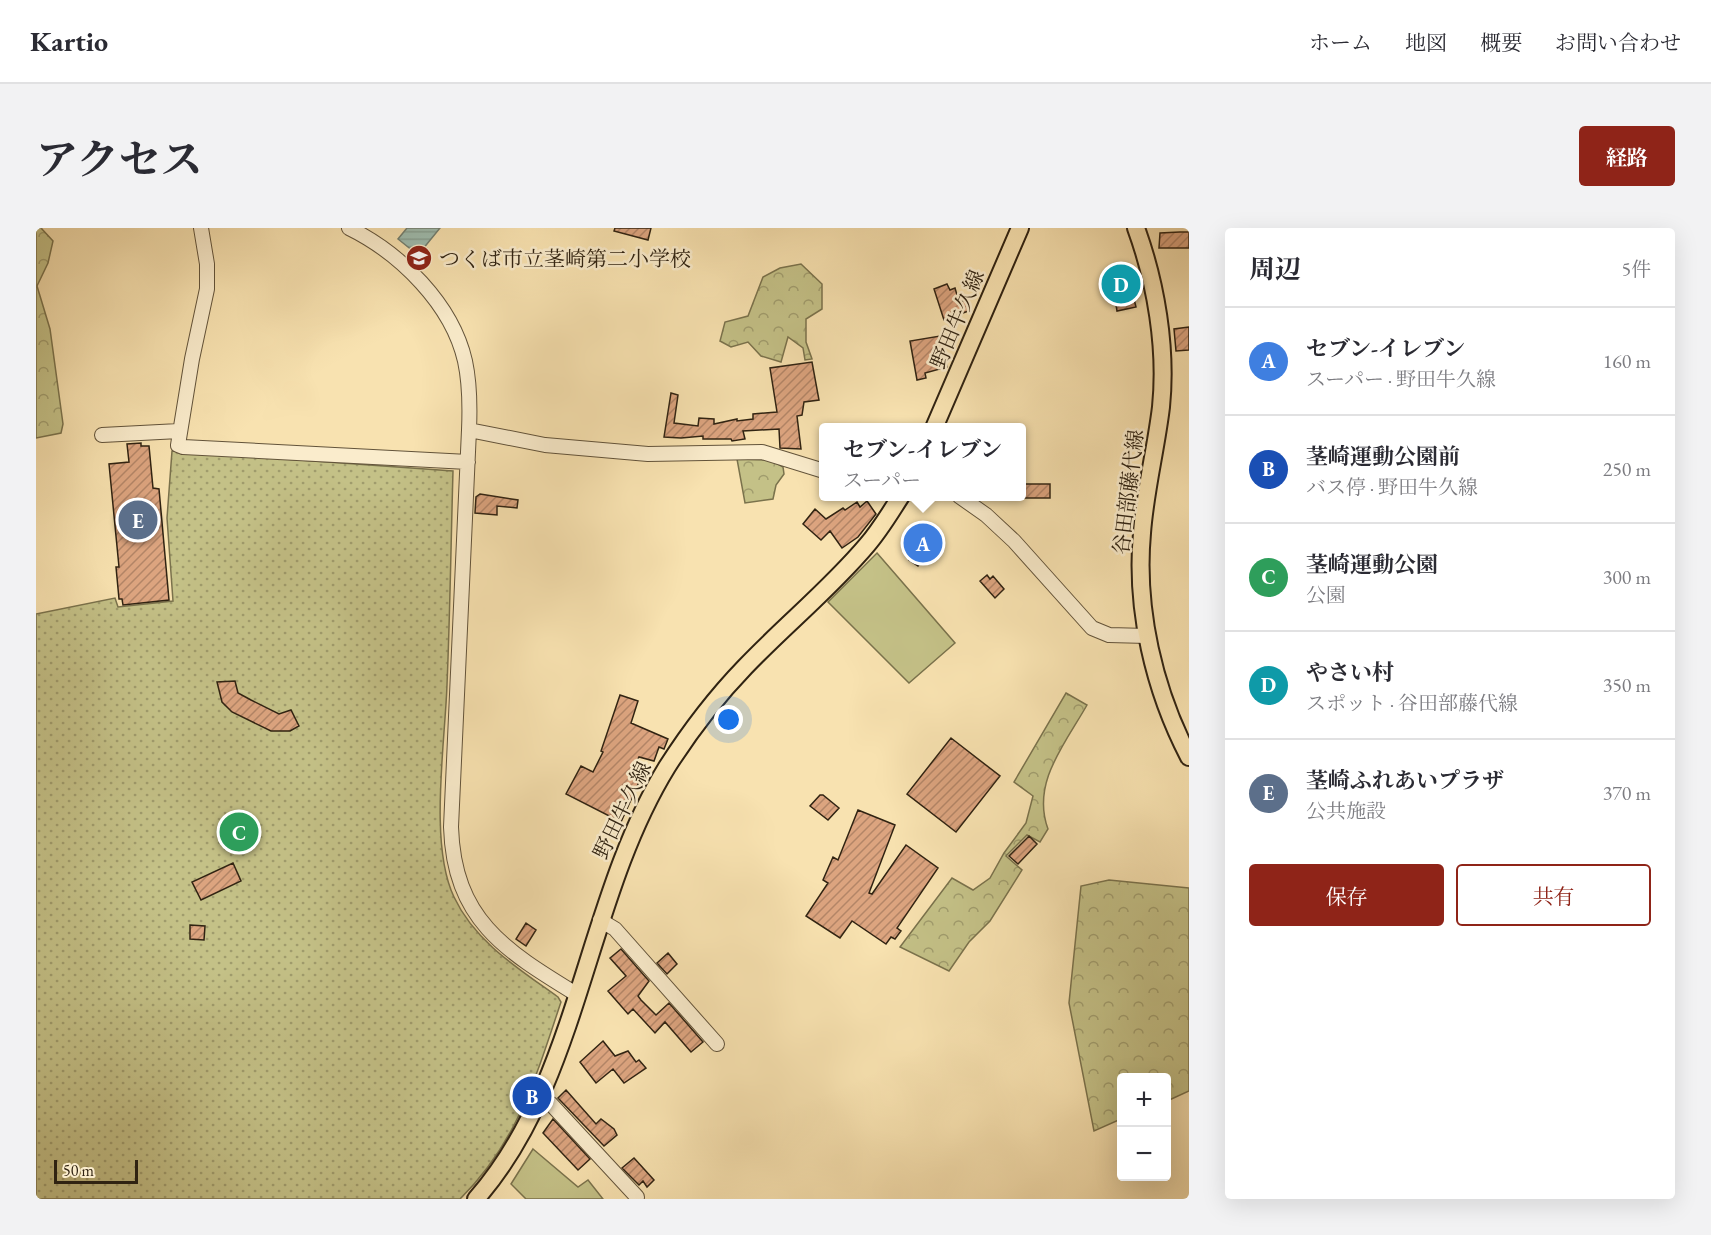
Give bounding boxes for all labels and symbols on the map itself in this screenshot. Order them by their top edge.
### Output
school or university icon: つくば市立茎崎第二小学校 [404,243,434,273]
place label: つくば市立茎崎第二小学校 [439,245,691,272]
pin: D [1102,262,1140,306]
street label: 野田牛久線 [924,265,990,373]
street label: 谷田部藤代線 [1107,428,1149,556]
pin: E [118,498,158,542]
pin: A [904,520,942,566]
your location [714,705,743,734]
street label: 野田牛久線 [587,757,657,863]
pin: C [220,810,258,854]
pin: B [512,1074,552,1118]
scale bar [54,1157,138,1184]

